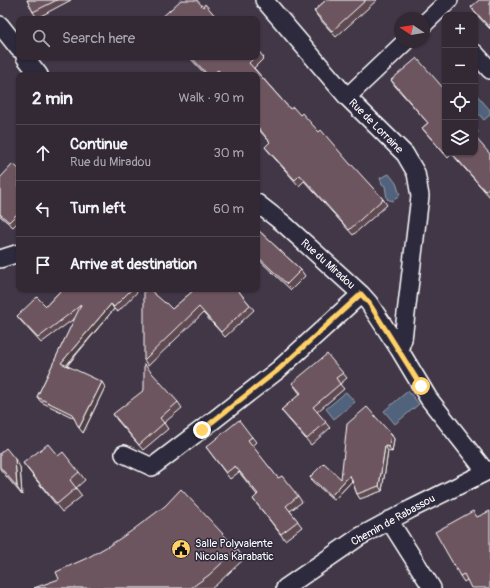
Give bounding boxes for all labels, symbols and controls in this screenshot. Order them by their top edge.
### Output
north arrow [394,12,430,48]
map controls [442,12,478,156]
button: + [442,12,478,48]
search box [16,16,260,60]
icon: search [30,27,52,49]
text: Search here [62,29,135,48]
button: − [442,48,478,84]
button: locate [442,84,478,120]
text: 2 min [32,88,73,109]
text: Walk · 90 m [179,90,244,106]
street label: Rue de Lorraine [346,96,406,156]
button: layers [442,120,478,156]
text: Continue [70,135,128,154]
icon: ahead [32,142,54,164]
text: 30 m [214,145,244,161]
text: Rue du Miradou [70,154,151,170]
icon: left [32,198,54,220]
text: Turn left [70,199,126,218]
text: 60 m [213,201,244,217]
street label: Rue du Miradou [298,236,358,292]
icon: arrive [32,254,54,276]
text: Arrive at destination [70,255,197,274]
route start [412,377,430,395]
route end [193,421,211,439]
street label: Chemin de Rabassou [349,492,437,548]
place label: Salle Polyvalente Nicolas Karabatic [195,537,274,563]
public building icon: Salle Polyvalente Nicolas Karabatic [170,538,192,560]

